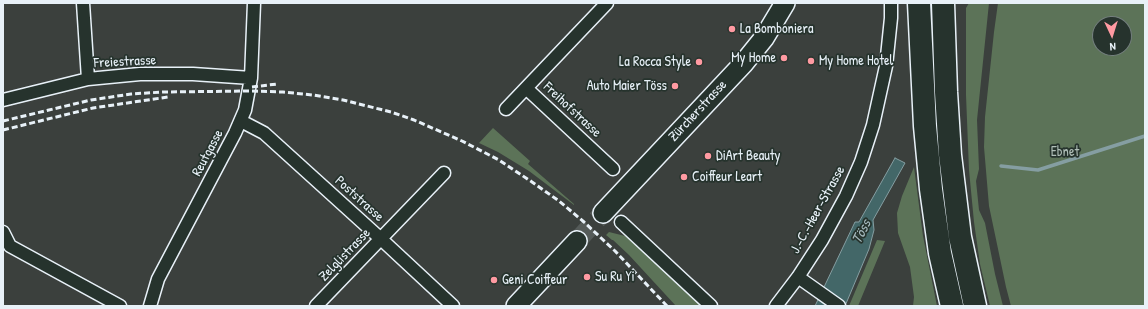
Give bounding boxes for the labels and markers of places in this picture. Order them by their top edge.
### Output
place label: La Bomboniera [740,21,813,37]
marker: La Bomboniera [727,24,737,34]
place label: My Home [731,50,776,66]
marker: My Home [779,53,789,63]
place label: My Home Hotel [819,53,893,69]
place label: La Rocca Style [619,54,691,70]
marker: My Home Hotel [806,56,816,66]
marker: La Rocca Style [694,57,704,67]
place label: Auto Maier Töss [587,78,667,94]
marker: Auto Maier Töss [670,81,680,91]
place label: DiArt Beauty [716,148,781,164]
marker: DiArt Beauty [703,151,713,161]
place label: Coiffeur Leart [692,169,762,185]
marker: Coiffeur Leart [679,172,689,182]
place label: Su Ru Yi [595,269,635,285]
place label: Geni Coiffeur [502,272,567,288]
marker: Su Ru Yi [582,272,592,282]
marker: Geni Coiffeur [489,275,499,285]

